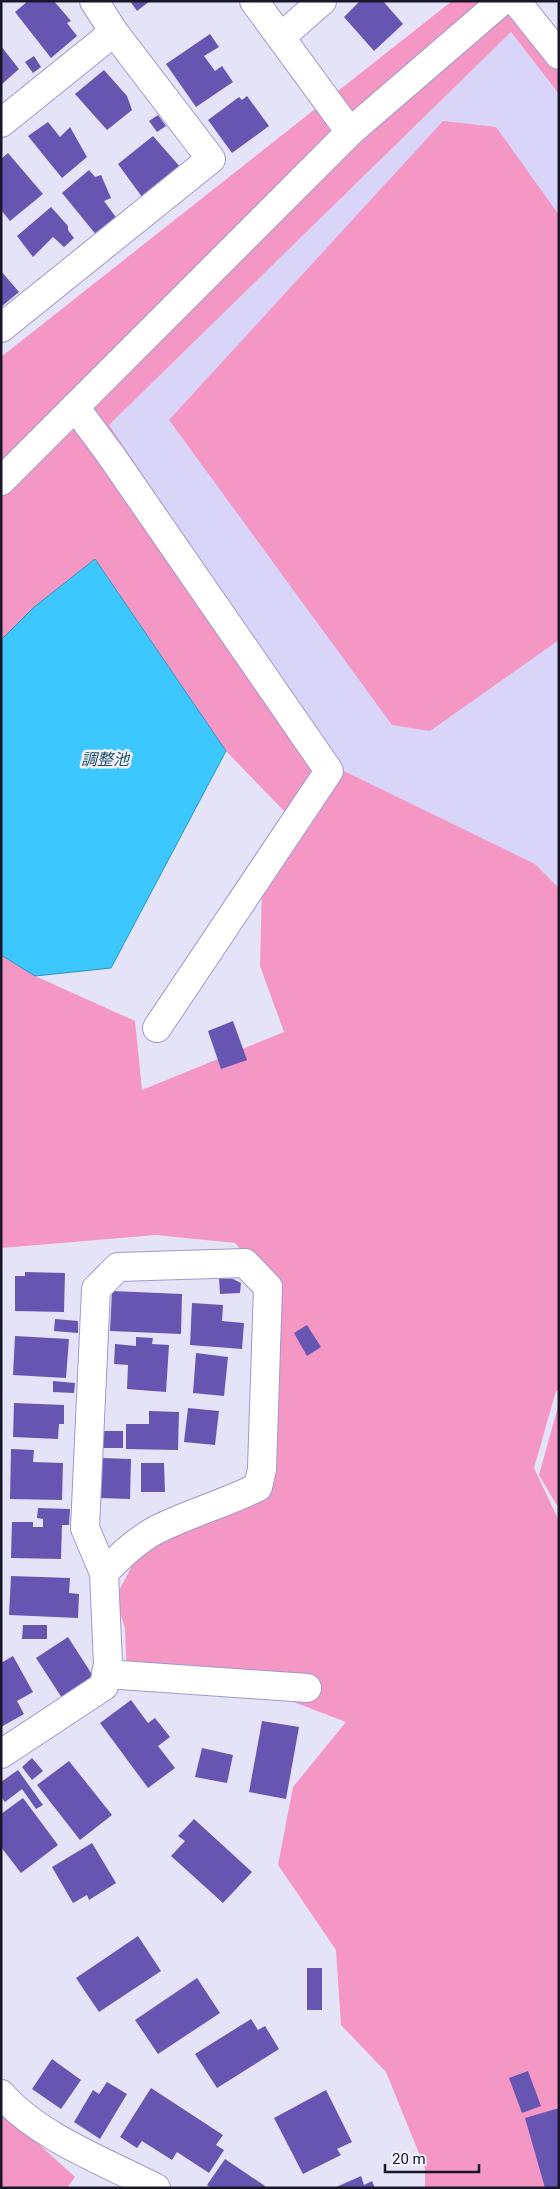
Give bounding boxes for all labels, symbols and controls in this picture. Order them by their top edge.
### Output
water label: 調整池 [81,750,131,769]
scale bar [385,2142,479,2174]
text: 20 m [392,2150,426,2168]

